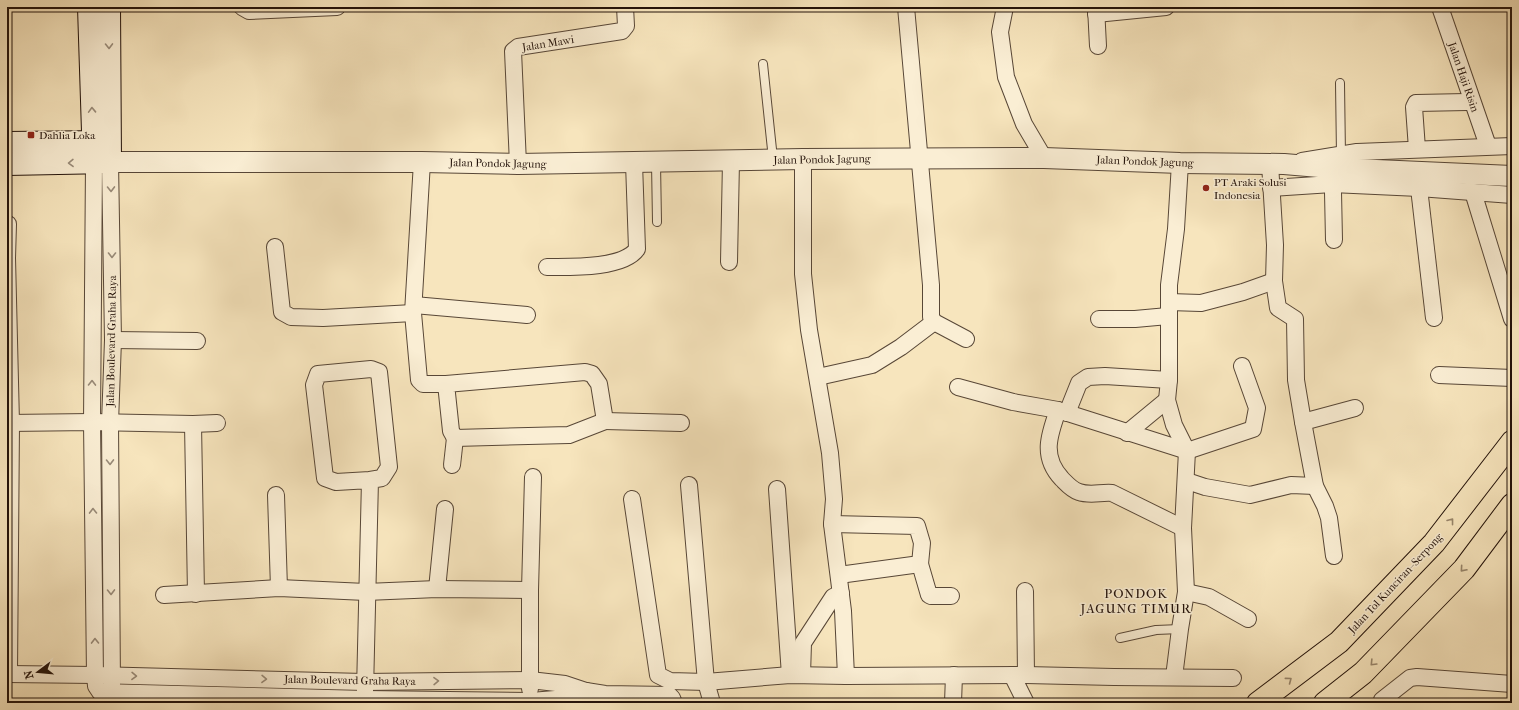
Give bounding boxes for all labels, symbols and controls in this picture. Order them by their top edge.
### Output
street label: Jalan Mawi [520,33,576,54]
street label: Jalan Haji Risin [1445,40,1482,114]
one-way arrow [105,43,113,49]
one-way arrow [88,107,97,113]
place label: Dahlia Loka [39,129,96,142]
marker: Dahlia Loka [26,130,36,140]
street label: Jalan Pondok Jagung [772,152,871,167]
street label: Jalan Pondok Jagung [1095,153,1194,170]
street label: Jalan Pondok Jagung [448,156,547,171]
one-way arrow [68,159,74,167]
place label: PT Araki Solusi Indonesia [1214,176,1287,202]
marker: PT Araki Solusi Indonesia [1201,183,1211,193]
one-way arrow [107,186,115,192]
one-way arrow [108,252,116,258]
street label: Jalan Boulevard Graha Raya [104,274,119,408]
one-way arrow [88,380,96,386]
one-way arrow [106,459,114,465]
one-way arrow [89,508,97,514]
one-way arrow [1447,518,1454,525]
street label: Jalan Tol Kunciran–Serpong [1345,530,1445,637]
one-way arrow [1461,565,1468,572]
district label: PONDOK JAGUNG TIMUR [1079,586,1192,616]
one-way arrow [107,589,115,595]
one-way arrow [91,638,99,644]
north arrow [18,652,58,692]
one-way arrow [1370,658,1378,666]
text: N [21,668,36,680]
one-way arrow [131,671,137,680]
street label: Jalan Boulevard Graha Raya [283,673,417,688]
one-way arrow [261,675,267,683]
one-way arrow [433,677,439,685]
one-way arrow [1285,677,1292,684]

